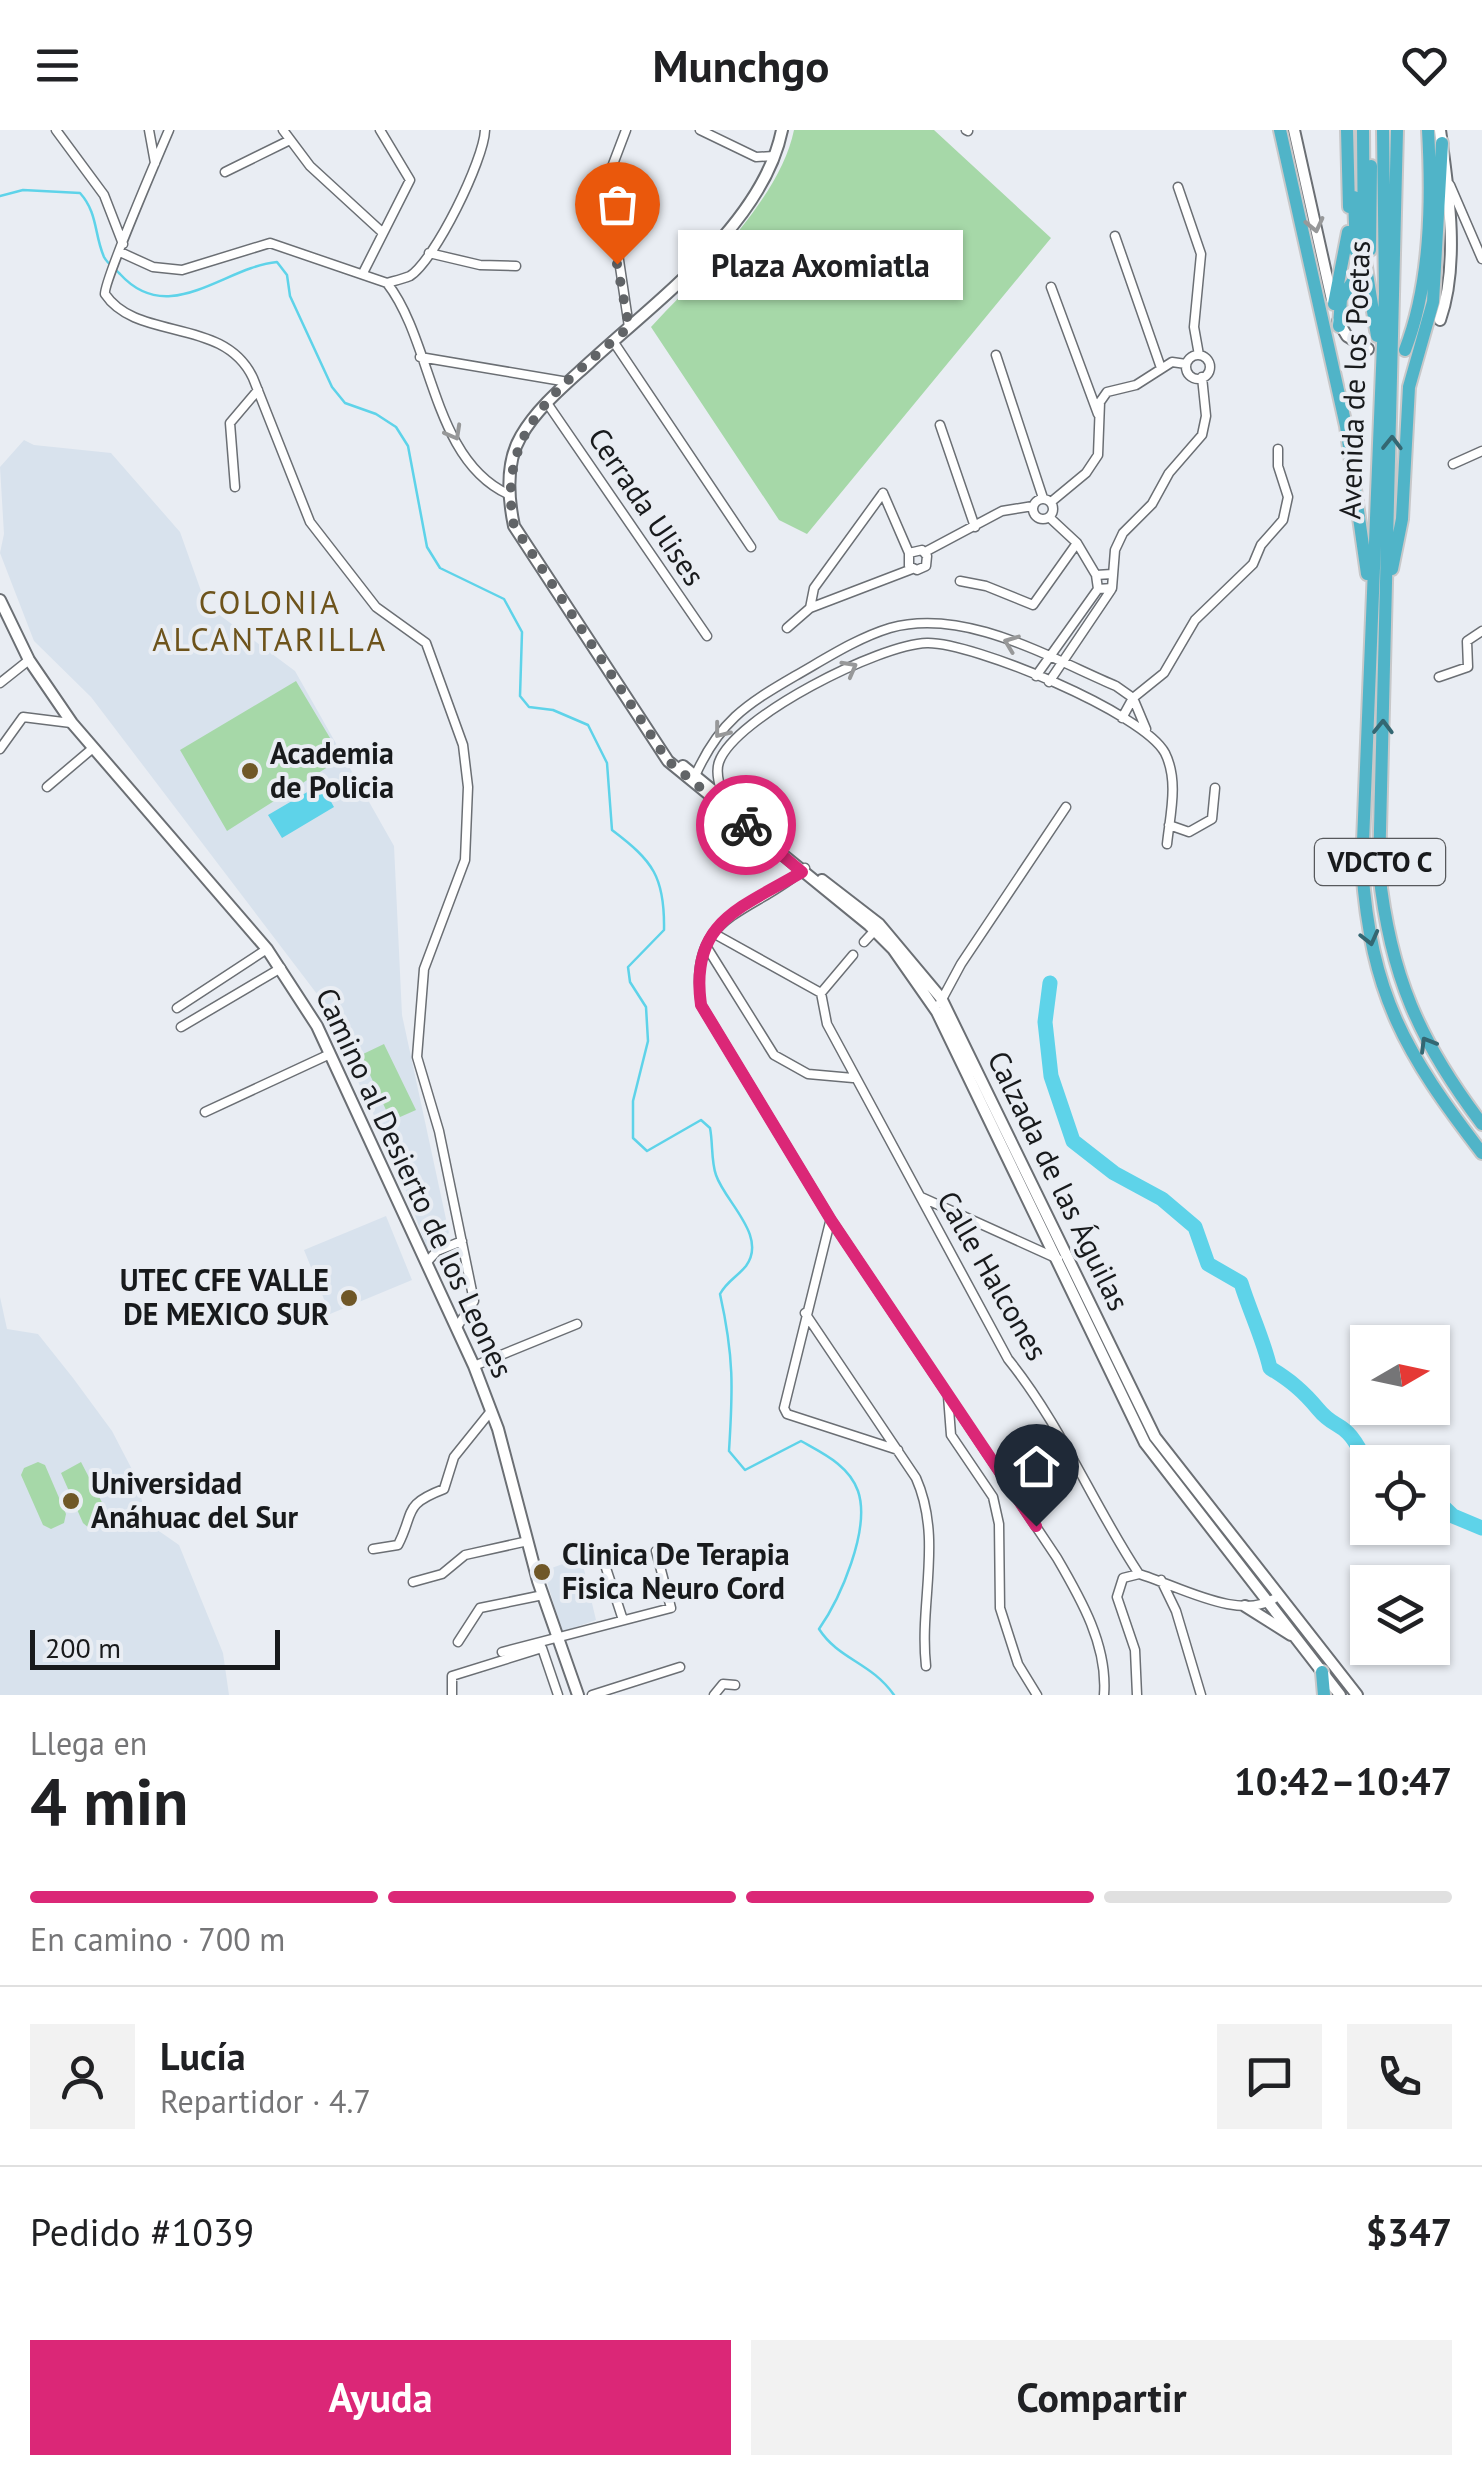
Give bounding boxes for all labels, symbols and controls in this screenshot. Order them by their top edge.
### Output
text: Munchgo [652,36,830,94]
icon: menu [30,38,85,93]
icon: heart [1397,38,1452,93]
pin [575,162,660,265]
icon: bag [590,177,645,232]
one-way arrow [1304,216,1325,233]
callout: Plaza Axomiatla [677,229,962,299]
street label: Avenida de los Poetas [1329,240,1378,520]
text: Plaza Axomiatla [711,244,930,286]
street label: Cerrada Ulises [580,420,714,593]
one-way arrow [441,422,461,440]
one-way arrow [1381,434,1402,450]
district label: COLONIA ALCANTARILLA [152,581,388,660]
one-way arrow [1004,635,1021,655]
one-way arrow [840,660,858,680]
one-way arrow [1372,719,1394,734]
one-way arrow [715,720,732,738]
place label: Academia de Policia [270,733,394,806]
marker: Academia de Policia [239,760,261,782]
courier [696,775,796,875]
icon: bike [719,798,774,853]
road number: VDCTO C [1315,839,1445,885]
one-way arrow [1358,929,1379,946]
street label: Camino al Desierto de los Leones [308,981,523,1384]
one-way arrow [1420,1037,1439,1055]
street label: Calzada de las Águilas [980,1044,1139,1317]
street label: Calle Halcones [929,1184,1058,1367]
place label: UTEC CFE VALLE DE MEXICO SUR [120,1260,329,1333]
marker: UTEC CFE VALLE DE MEXICO SUR [338,1287,360,1309]
north arrow [1350,1325,1450,1425]
map controls [1350,1325,1450,1665]
pin [994,1424,1079,1527]
icon: home [1009,1439,1064,1494]
button: locate [1350,1445,1450,1545]
place label: Universidad Anáhuac del Sur [91,1463,298,1536]
marker: Universidad Anáhuac del Sur [60,1490,82,1512]
place label: Clinica De Terapia Fisica Neuro Cord [562,1534,790,1607]
marker: Clinica De Terapia Fisica Neuro Cord [531,1561,553,1583]
button: layers [1350,1565,1450,1665]
scale bar [30,1625,280,1670]
text: 200 m [45,1629,121,1666]
text: Llega en [30,1722,147,1764]
text: 10:42–10:47 [1234,1756,1452,1805]
text: 4 min [30,1759,189,1843]
text: En camino · 700 m [30,1918,285,1960]
button: person [30,2024,135,2129]
button: chat [1217,2024,1322,2129]
button: phone [1347,2024,1452,2129]
text: Lucía [160,2031,246,2080]
text: Repartidor · 4.7 [160,2080,371,2122]
text: Pedido #1039 [30,2207,254,2256]
text: $347 [1366,2207,1452,2256]
button: Ayuda [30,2340,731,2455]
button: Compartir [751,2340,1452,2455]

